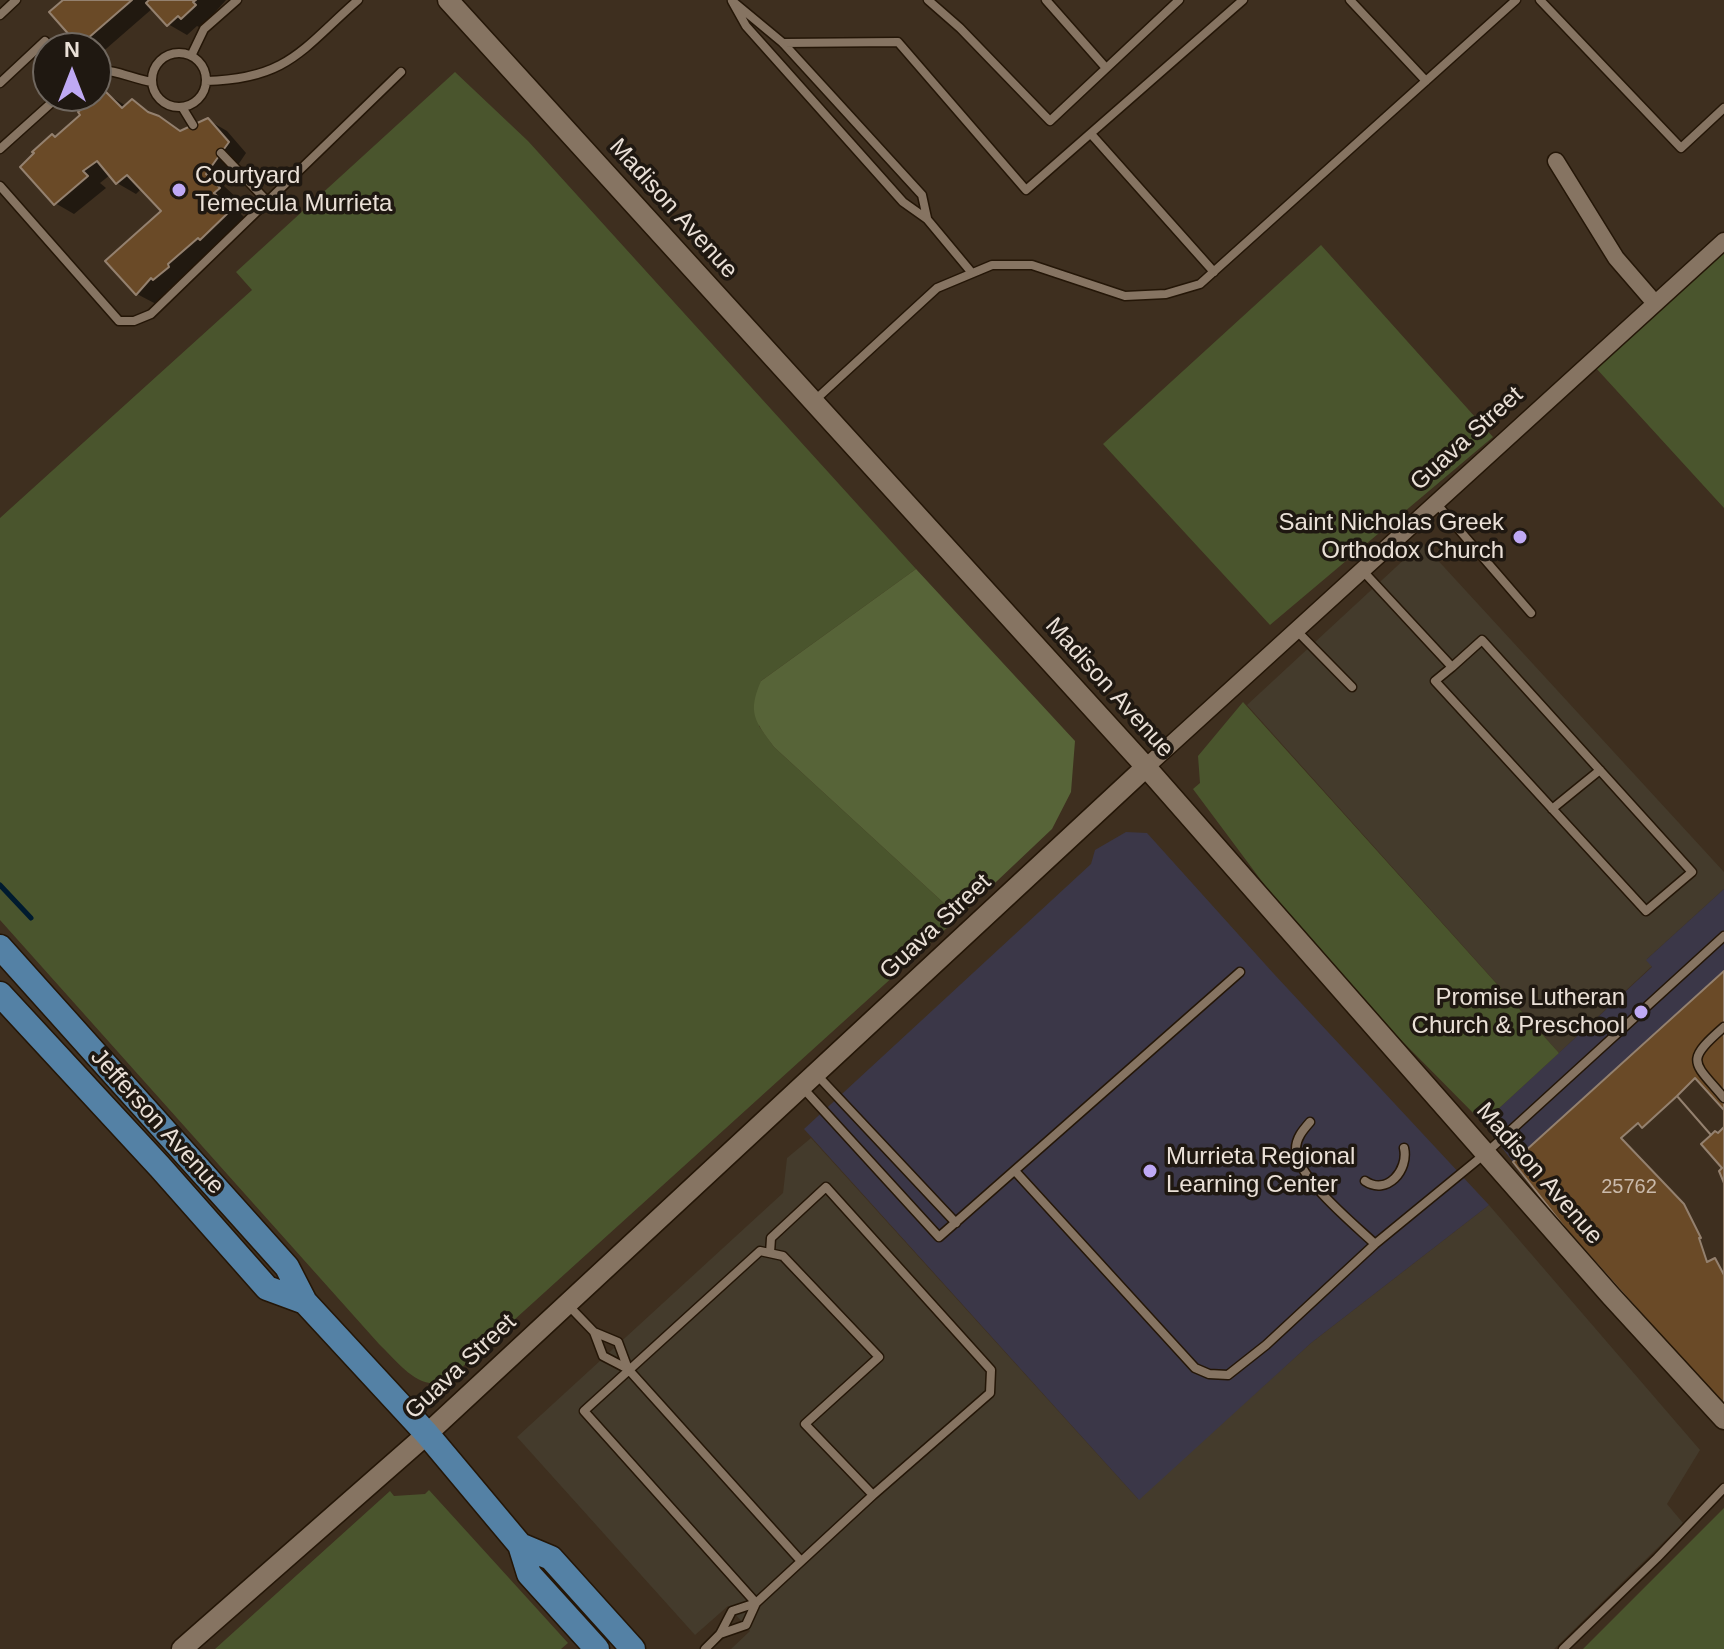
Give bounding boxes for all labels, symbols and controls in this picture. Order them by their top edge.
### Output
north arrow [32,32,112,112]
text: N [64,37,80,62]
street label: Madison Avenue [603,133,743,285]
place label: Courtyard Temecula Murrieta [195,162,392,218]
marker: Courtyard Temecula Murrieta [170,181,188,199]
street label: Guava Street [1405,381,1529,497]
place label: Saint Nicholas Greek Orthodox Church [1279,509,1504,565]
marker: Saint Nicholas Greek Orthodox Church [1511,528,1529,546]
street label: Madison Avenue [1039,612,1179,764]
street label: Guava Street [874,868,998,986]
place label: Promise Lutheran Church & Preschool [1412,984,1625,1040]
marker: Promise Lutheran Church & Preschool [1632,1003,1650,1021]
street label: Jefferson Avenue [84,1043,230,1201]
street label: Madison Avenue [1470,1097,1608,1251]
place label: Murrieta Regional Learning Center [1166,1143,1355,1199]
marker: Murrieta Regional Learning Center [1141,1162,1159,1180]
house number: 25762 [1601,1175,1657,1199]
street label: Guava Street [399,1308,523,1426]

